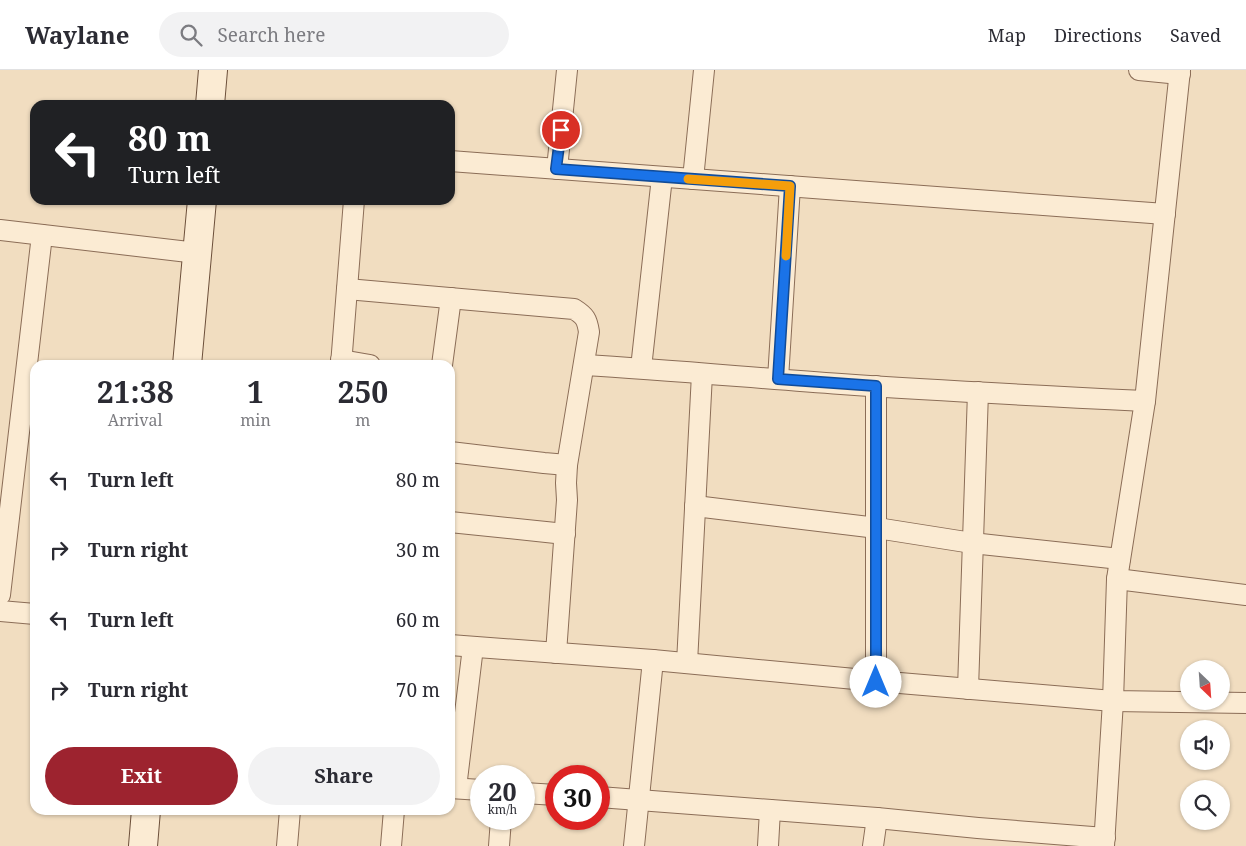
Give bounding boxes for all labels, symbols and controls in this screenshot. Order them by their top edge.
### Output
search box [159,12,509,57]
text: Waylane [25,18,129,51]
icon: search [177,21,205,49]
text: Search here [217,22,325,48]
text: Map [988,23,1026,47]
text: Directions [1054,23,1142,47]
text: Saved [1170,23,1221,47]
pin [540,109,582,151]
text: 80 m [128,114,211,161]
icon: arrive [547,116,575,144]
icon: left [45,120,110,185]
text: Turn left [128,159,220,189]
text: 21:38 [97,371,174,412]
text: 1 [247,371,264,412]
text: 250 [337,371,388,412]
text: Arrival [108,409,162,431]
text: min [240,409,271,431]
text: m [355,409,370,431]
icon: left [45,466,73,494]
text: Turn left [88,467,174,493]
text: 80 m [396,467,440,493]
icon: right [45,536,73,564]
text: Turn right [88,537,188,563]
text: 30 m [396,537,440,563]
icon: left [45,606,73,634]
text: Turn left [88,607,174,633]
text: 60 m [396,607,440,633]
position arrow [849,655,901,707]
north arrow [1180,660,1230,710]
map controls [1180,660,1230,830]
icon: right [45,676,73,704]
text: Turn right [88,677,188,703]
text: 70 m [396,677,440,703]
button: sound [1180,720,1230,770]
button: Exit [45,747,238,805]
button: Share [248,747,440,805]
speed limit sign: 30 [545,765,610,830]
text: 20 [488,774,517,808]
button: search [1180,780,1230,830]
text: km/h [488,801,517,818]

